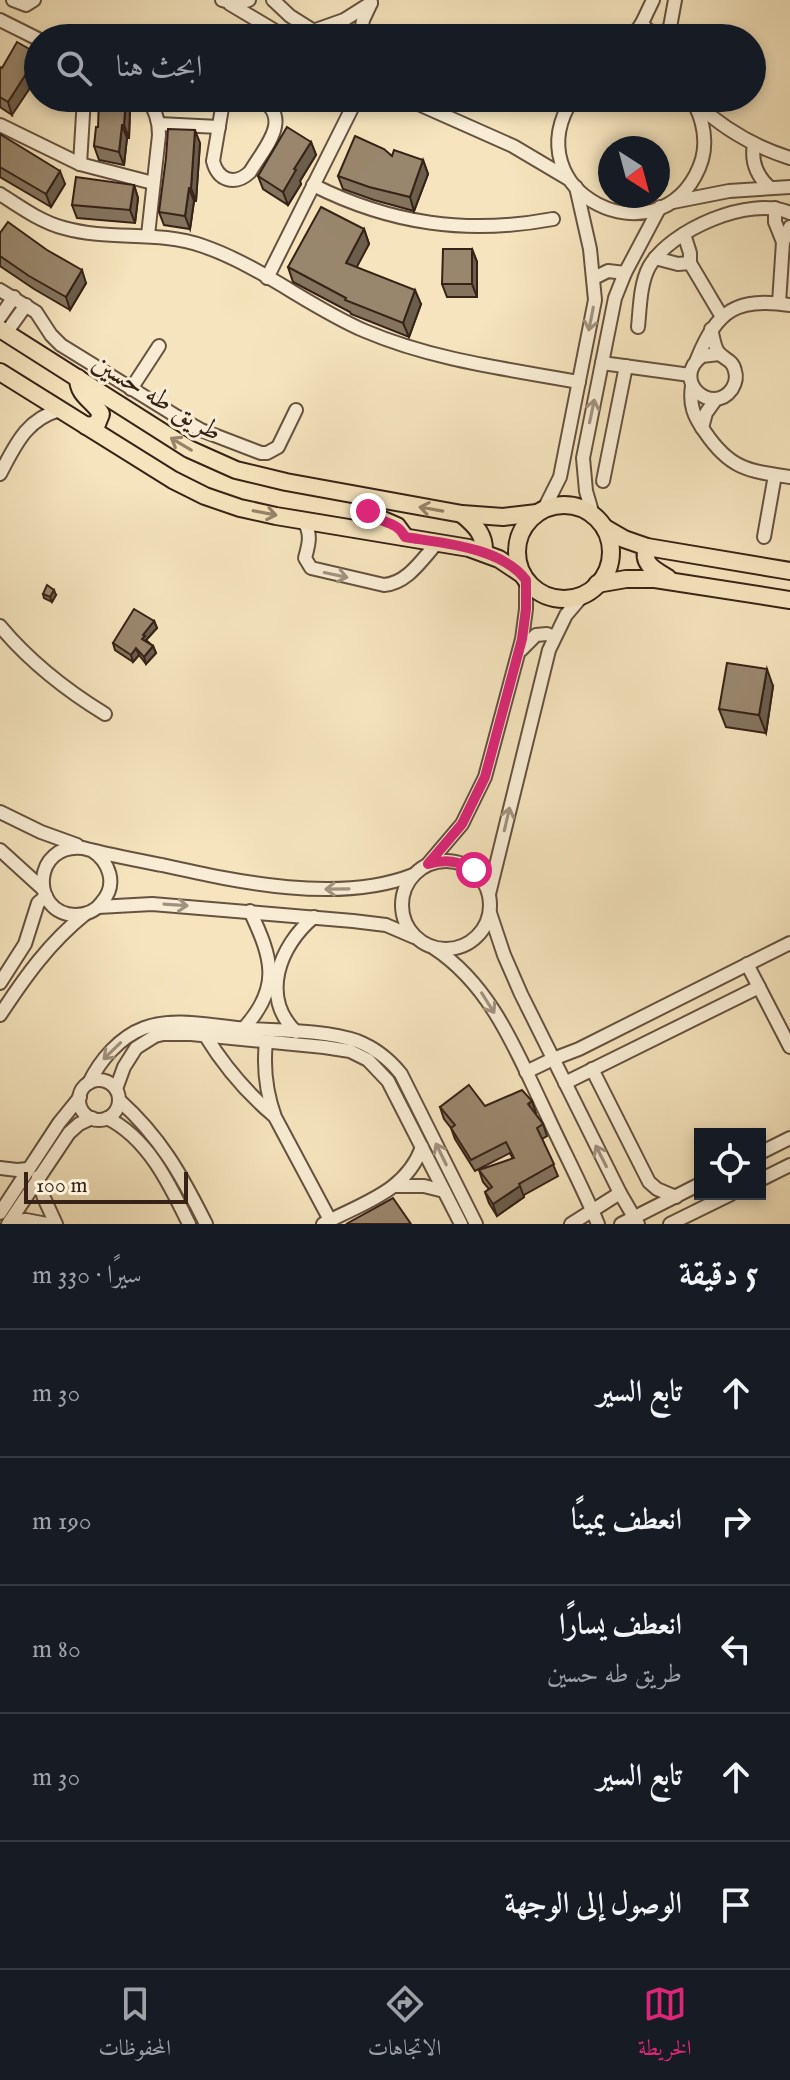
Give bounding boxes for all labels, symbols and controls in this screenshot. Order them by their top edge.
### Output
search box [24,24,766,112]
icon: search [52,46,96,90]
text: ابحث هنا [116,49,203,87]
north arrow [598,136,670,208]
one-way arrow [583,306,598,331]
street label: طريق طه حسين [85,346,228,451]
one-way arrow [585,399,600,425]
one-way arrow [170,436,193,452]
route end [350,493,386,529]
one-way arrow [419,500,445,515]
one-way arrow [251,506,277,521]
one-way arrow [323,568,349,583]
one-way arrow [501,806,516,832]
route start [456,852,492,888]
one-way arrow [324,882,351,897]
one-way arrow [162,898,189,913]
one-way arrow [481,991,497,1014]
one-way arrow [103,1041,122,1060]
map controls [694,1128,766,1200]
button: locate [694,1128,766,1200]
one-way arrow [433,1143,448,1167]
one-way arrow [593,1144,609,1168]
scale bar [24,1168,188,1204]
text: 100 m [36,1172,88,1200]
text: 5 دقيقة [679,1253,758,1296]
text: سيرًا · 330 m [32,1259,142,1292]
icon: ahead [714,1371,758,1415]
text: تابع السير [597,1374,682,1412]
text: 30 m [32,1377,80,1410]
icon: right [714,1499,758,1543]
text: انعطف يمينًا [571,1502,682,1540]
text: 190 m [32,1505,92,1538]
text: انعطف يسارًا [559,1607,682,1645]
icon: left [714,1627,758,1671]
text: 80 m [32,1633,81,1666]
text: طريق طه حسين [547,1658,682,1691]
icon: ahead [714,1755,758,1799]
text: تابع السير [597,1758,682,1796]
text: 30 m [32,1761,80,1794]
icon: arrive [714,1883,758,1927]
text: الوصول إلى الوجهة [505,1886,682,1924]
tab: المحفوظات [98,1982,171,2069]
tab: الاتجاهات [368,1982,441,2069]
tab: الخريطة [638,1982,692,2069]

